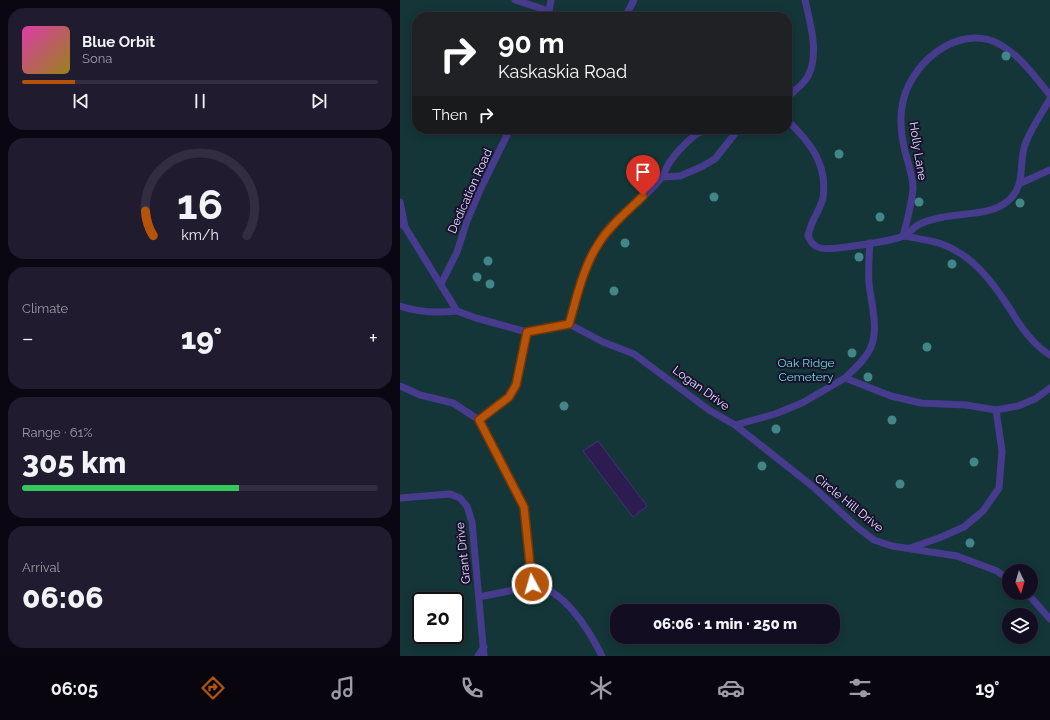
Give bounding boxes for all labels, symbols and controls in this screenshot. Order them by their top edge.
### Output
text: 90 m [498,27,564,60]
icon: right [432,28,484,80]
text: Blue Orbit [82,33,155,51]
text: Sona [82,51,112,66]
text: Kaskaskia Road [498,61,627,82]
icon: previous [70,90,92,112]
icon: pause [189,90,211,112]
icon: next [308,90,330,112]
icon: right [475,104,497,126]
text: Then [432,106,467,124]
street label: Holly Lane [906,121,930,181]
street label: Dedication Road [445,146,495,236]
pin [626,155,660,196]
icon: arrive [632,161,654,183]
text: 16 [177,180,223,229]
text: km/h [181,227,219,243]
text: Climate [22,301,68,316]
text: 19° [181,321,222,356]
text: − [22,325,34,351]
text: + [369,325,378,351]
park label: Oak Ridge Cemetery [777,356,835,384]
street label: Logan Drive [670,363,732,413]
text: Range · 61% [22,425,93,440]
text: 305 km [22,445,126,480]
street label: Circle Hill Drive [812,471,886,535]
street label: Grant Drive [453,521,473,585]
text: Arrival [22,560,60,575]
position arrow [511,563,553,605]
north arrow [1002,564,1038,600]
map controls [1002,564,1038,644]
text: 06:06 [22,580,104,615]
speed limit sign: 20 [412,592,464,644]
button: layers [1002,608,1038,644]
text: 06:06 · 1 min · 250 m [653,615,797,633]
icon: directions [199,674,227,702]
icon: music [329,674,357,702]
icon: phone [458,674,486,702]
icon: climate [587,674,615,702]
icon: car [717,674,745,702]
icon: filters [846,674,874,702]
text: 06:05 [51,678,98,699]
text: 19° [975,678,999,699]

